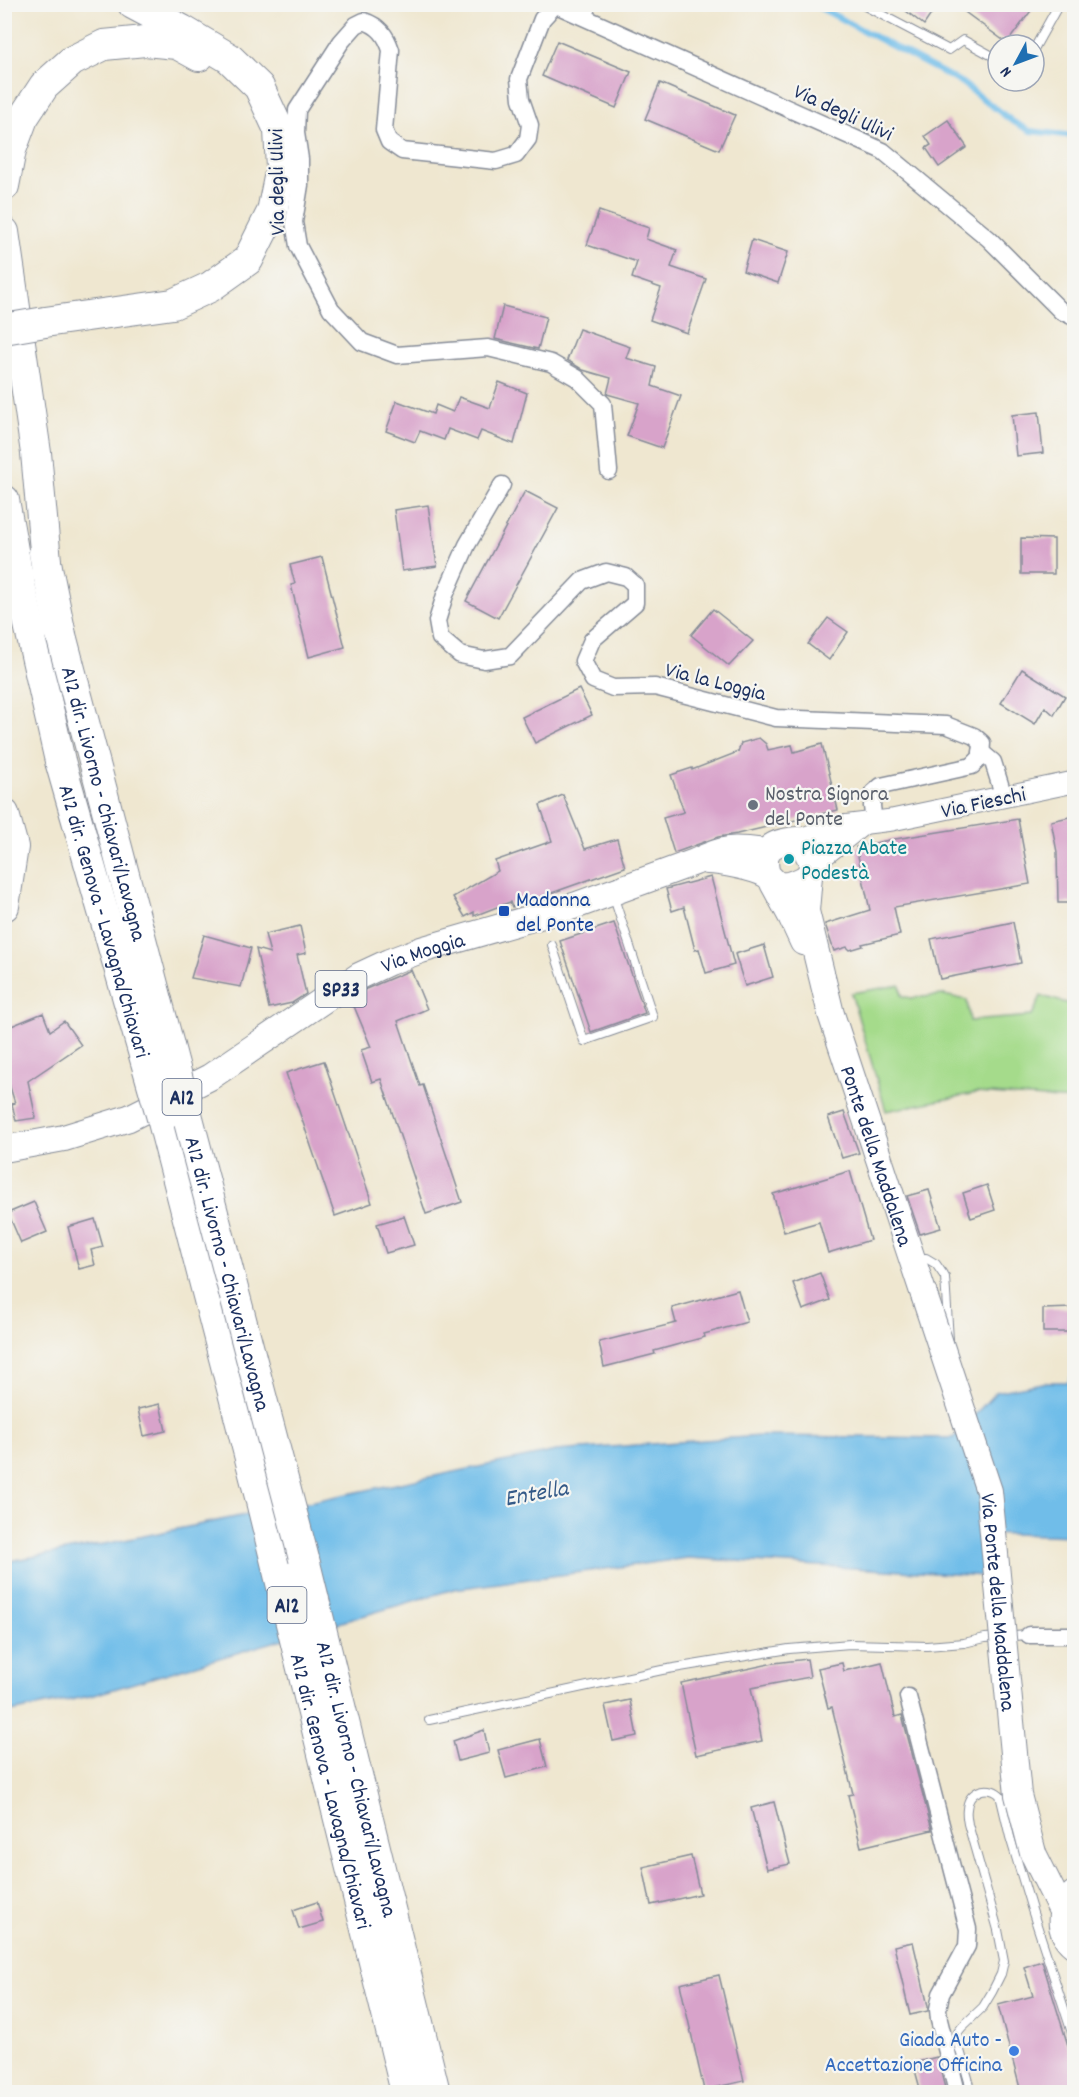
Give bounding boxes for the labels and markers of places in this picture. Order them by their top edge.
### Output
place label: Nostra Signora del Ponte [765,780,889,836]
marker: Nostra Signora del Ponte [746,798,760,812]
place label: Piazza Abate Podestà [801,834,907,890]
marker: Piazza Abate Podestà [782,852,796,866]
place label: Madonna del Ponte [516,886,594,942]
marker: Madonna del Ponte [497,904,511,918]
place label: Giada Auto - Accettazione Officina [825,2026,1003,2082]
marker: Giada Auto - Accettazione Officina [1007,2044,1021,2058]

